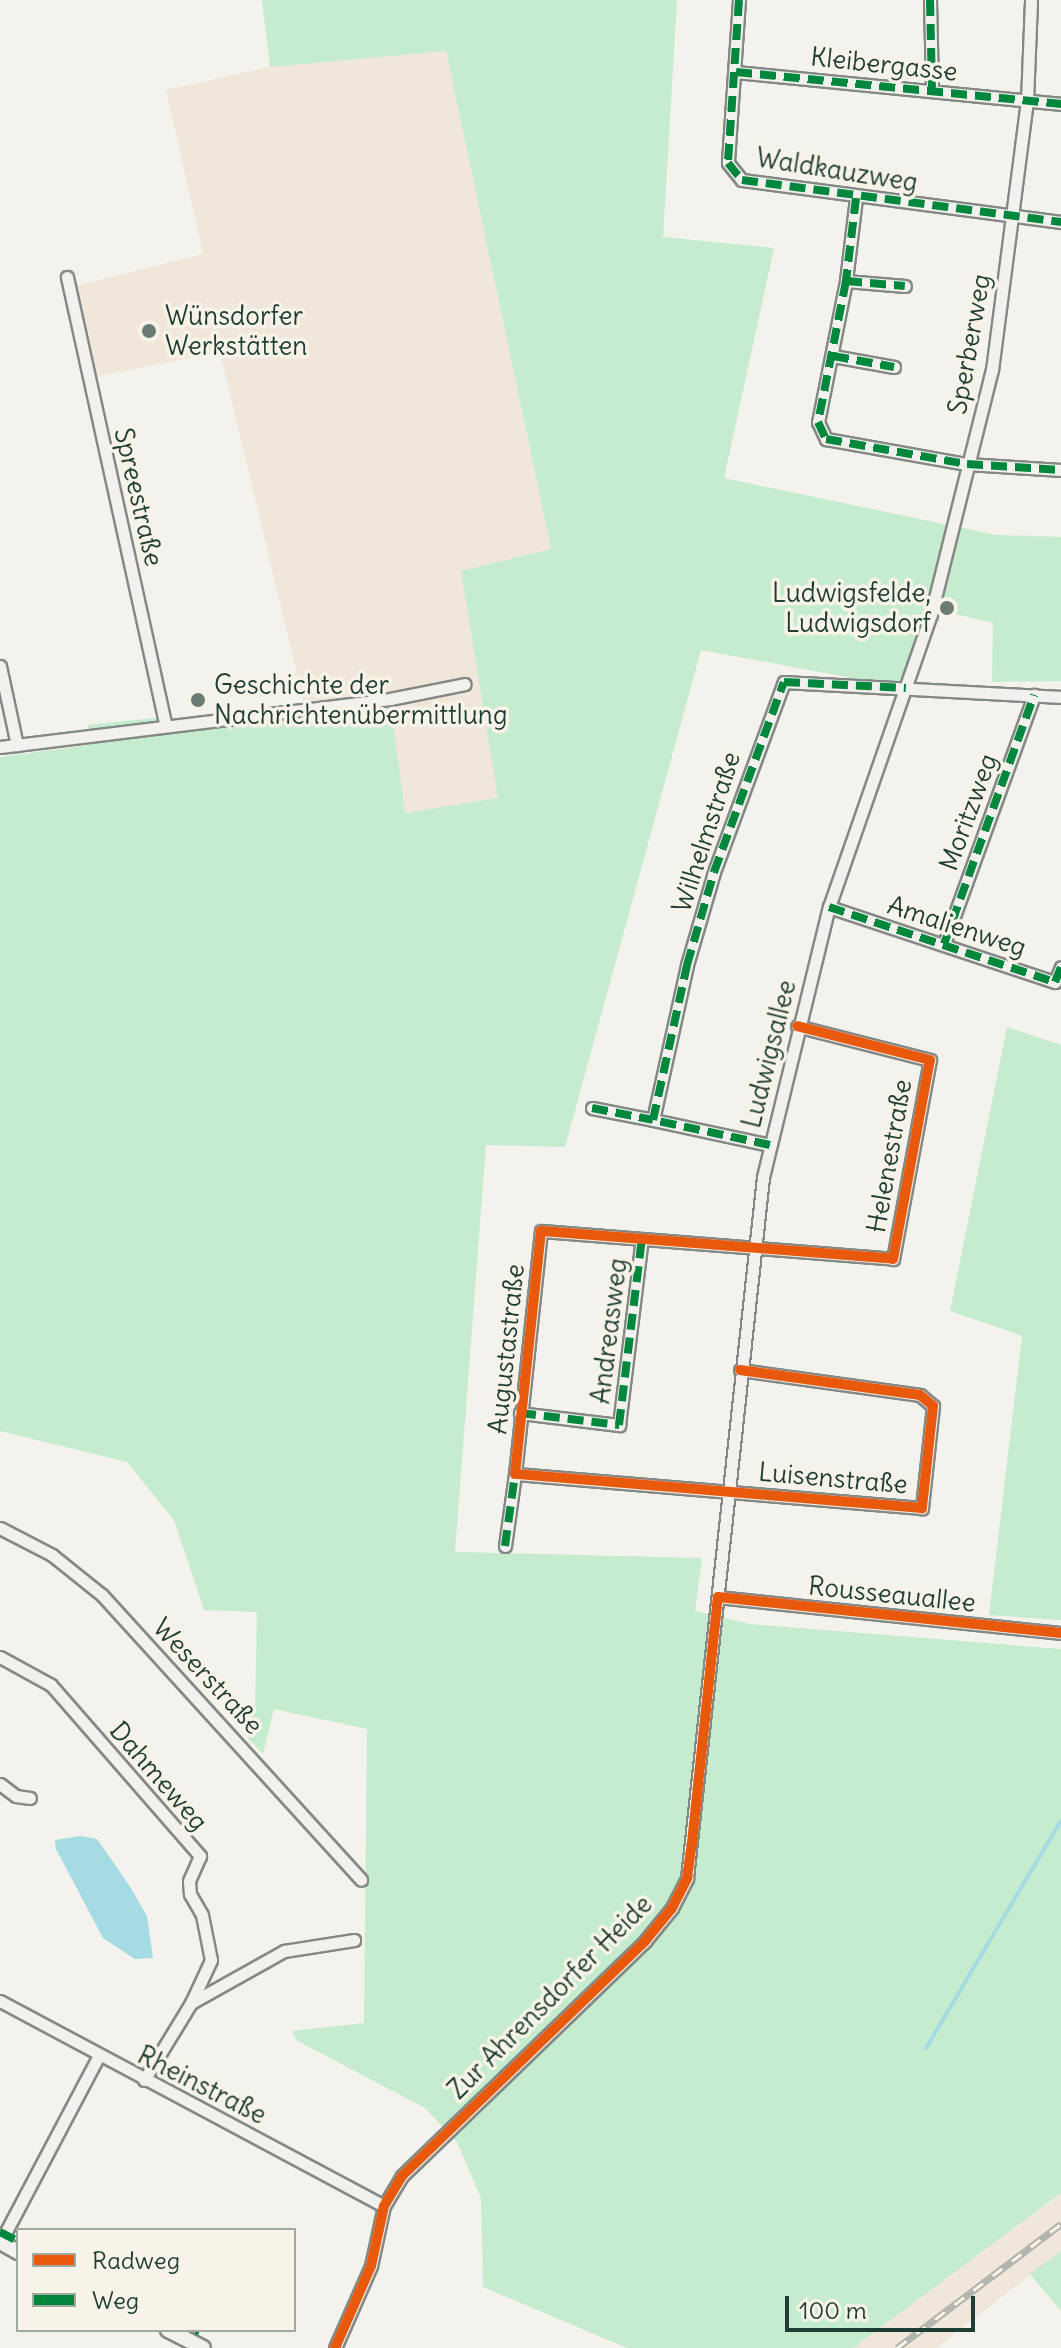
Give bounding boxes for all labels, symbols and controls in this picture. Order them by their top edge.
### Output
street label: Kleibergasse [809,41,959,87]
street label: Waldkauzweg [754,142,920,198]
street label: Sperberweg [941,271,997,417]
place label: Wünsdorfer Werkstätten [165,300,307,362]
marker: Wünsdorfer Werkstätten [140,322,158,340]
street label: Spreestraße [108,425,170,569]
place label: Ludwigsfelde, Ludwigsdorf [772,577,931,638]
marker: Ludwigsfelde, Ludwigsdorf [938,599,956,617]
place label: Geschichte der Nachrichtenübermittlung [214,669,507,730]
marker: Geschichte der Nachrichtenübermittlung [189,691,207,709]
street label: Wilhelmstraße [665,748,747,916]
street label: Moritzweg [932,749,1004,875]
street label: Amalienweg [884,889,1030,963]
street label: Ludwigsallee [736,977,802,1131]
street label: Helenestraße [860,1077,918,1235]
street label: Andreasweg [585,1256,633,1406]
street label: Augustastraße [482,1262,530,1436]
street label: Luisenstraße [757,1456,909,1500]
street label: Rousseauallee [807,1570,977,1618]
street label: Weserstraße [146,1612,270,1740]
street label: Dahmeweg [103,1715,215,1837]
street label: Zur Ahrensdorfer Heide [442,1889,658,2105]
street label: Rheinstraße [132,2039,272,2131]
legend [16,2228,296,2332]
text: Radweg [92,2245,180,2275]
scale bar [789,2280,979,2330]
text: Weg [92,2285,139,2315]
text: 100 m [799,2295,867,2325]

